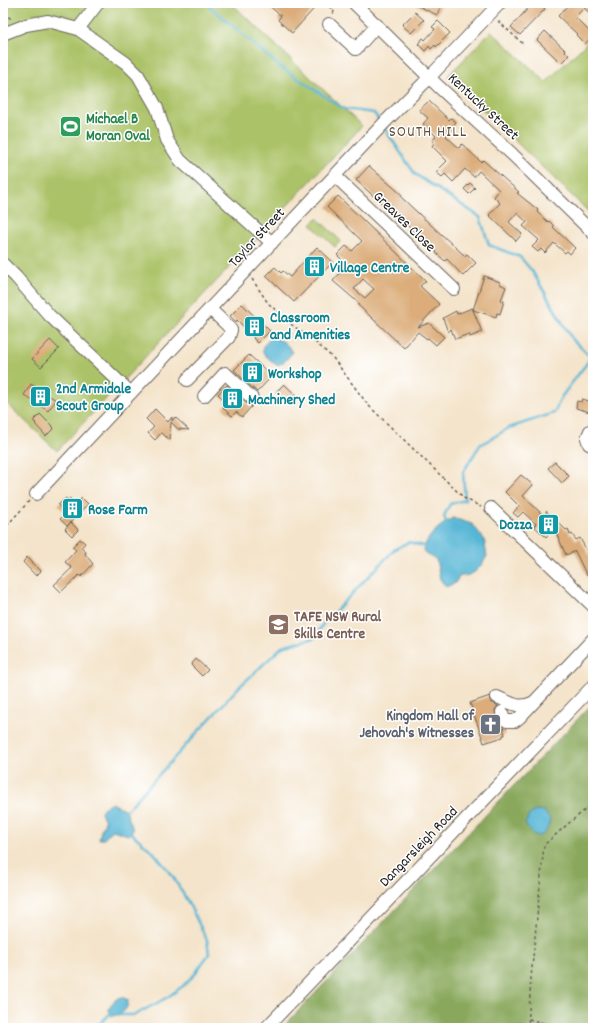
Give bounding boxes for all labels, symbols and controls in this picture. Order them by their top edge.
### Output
street label: Kentucky Street [442,69,524,147]
place label: Michael B Moran Oval [86,109,150,148]
sports icon: Michael B Moran Oval [58,114,84,140]
district label: SOUTH HILL [389,121,467,144]
street label: Greaves Close [367,187,440,258]
street label: Taylor Street [224,203,291,273]
building icon: Village Centre [301,254,327,280]
place label: Village Centre [330,258,410,280]
place label: Classroom and Amenities [270,308,350,347]
building icon: Classroom and Amenities [241,313,267,339]
building icon: Workshop [240,360,266,386]
place label: Workshop [268,364,322,386]
place label: 2nd Armidale Scout Group [56,379,131,418]
building icon: 2nd Armidale Scout Group [27,384,53,410]
building icon: Machinery Shed [220,386,246,412]
place label: Machinery Shed [248,390,335,412]
building icon: Rose Farm [60,496,86,522]
place label: Rose Farm [88,500,148,522]
building icon: Dozza [535,511,561,537]
place label: Dozza [499,515,533,537]
place label: TAFE NSW Rural Skills Centre [294,607,382,646]
school or university icon: TAFE NSW Rural Skills Centre [266,612,292,638]
place label: Kingdom Hall of Jehovah's Witnesses [360,706,475,745]
church icon: Kingdom Hall of Jehovah's Witnesses [477,711,503,737]
street label: Dangarsleigh Road [375,802,464,893]

